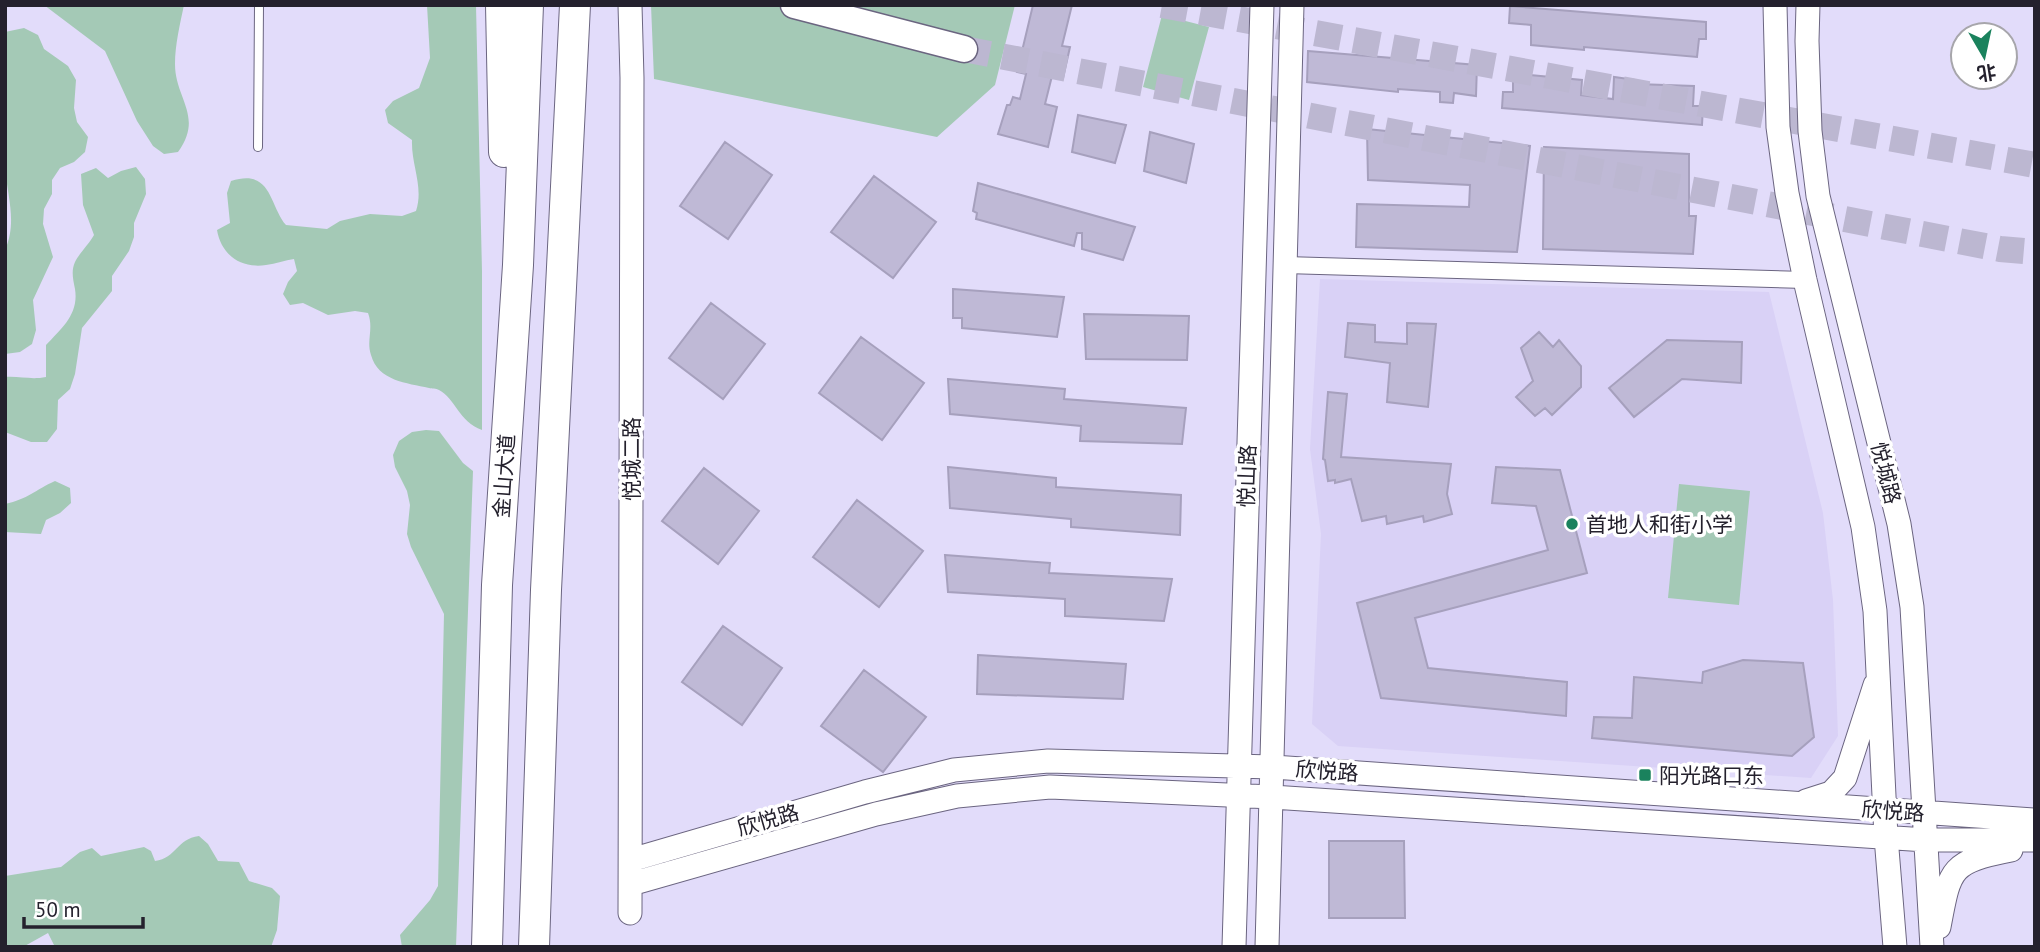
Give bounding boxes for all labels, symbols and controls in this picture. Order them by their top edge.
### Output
north arrow [1949,21,2019,91]
text: 北 [1975,59,1998,86]
street label: 悦城二路 [618,417,645,501]
street label: 金山大道 [488,433,520,519]
street label: 悦城路 [1865,439,1907,507]
street label: 悦山路 [1232,444,1262,508]
place label: 首地人和街小学 [1586,511,1733,538]
marker: 首地人和街小学 [1564,516,1580,532]
street label: 欣悦路 [1295,755,1359,787]
place label: 阳光路口东 [1659,762,1764,789]
marker: 阳光路口东 [1637,767,1653,783]
street label: 欣悦路 [1861,795,1925,827]
street label: 欣悦路 [734,798,802,842]
scale bar [24,886,144,930]
text: 50 m [35,896,81,923]

